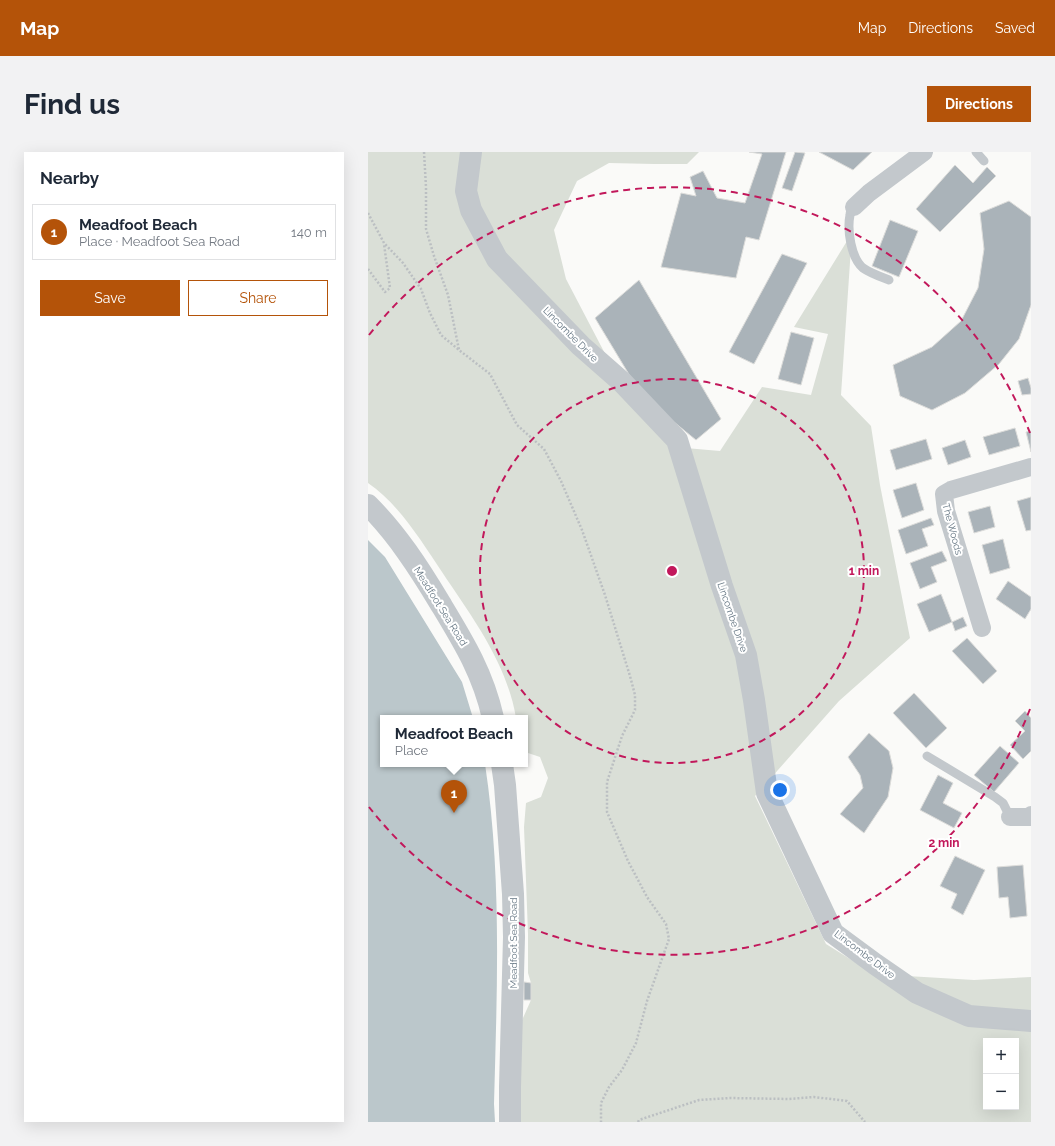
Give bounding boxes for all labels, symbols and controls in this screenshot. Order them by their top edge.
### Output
text: Map [20,17,59,39]
text: Map [858,20,886,36]
text: Directions [908,20,973,36]
text: Saved [995,20,1035,36]
button: Directions [927,86,1031,122]
text: Find us [24,88,120,121]
text: Nearby [40,168,99,188]
text: Meadfoot Beach [79,216,197,234]
text: 1 [51,225,57,240]
text: 140 m [291,225,327,240]
text: Place · Meadfoot Sea Road [79,234,240,249]
button: Save [40,280,180,316]
button: Share [188,280,328,316]
street label: Lincombe Drive [541,305,600,364]
street label: The Woods [940,502,965,556]
centre of rings [665,564,679,578]
text: 1 min [849,564,879,578]
street label: Meadfoot Sea Road [412,565,469,648]
street label: Lincombe Drive [715,581,750,654]
popup [380,715,528,767]
text: Meadfoot Beach [395,725,513,743]
text: Place [395,743,428,758]
pin: 1 [441,780,467,813]
your location [770,780,790,800]
text: 2 min [928,836,960,850]
street label: Meadfoot Sea Road [508,897,519,989]
street label: Lincombe Drive [832,928,897,981]
map controls [983,1038,1019,1110]
button: + [983,1038,1019,1074]
button: − [983,1074,1019,1110]

